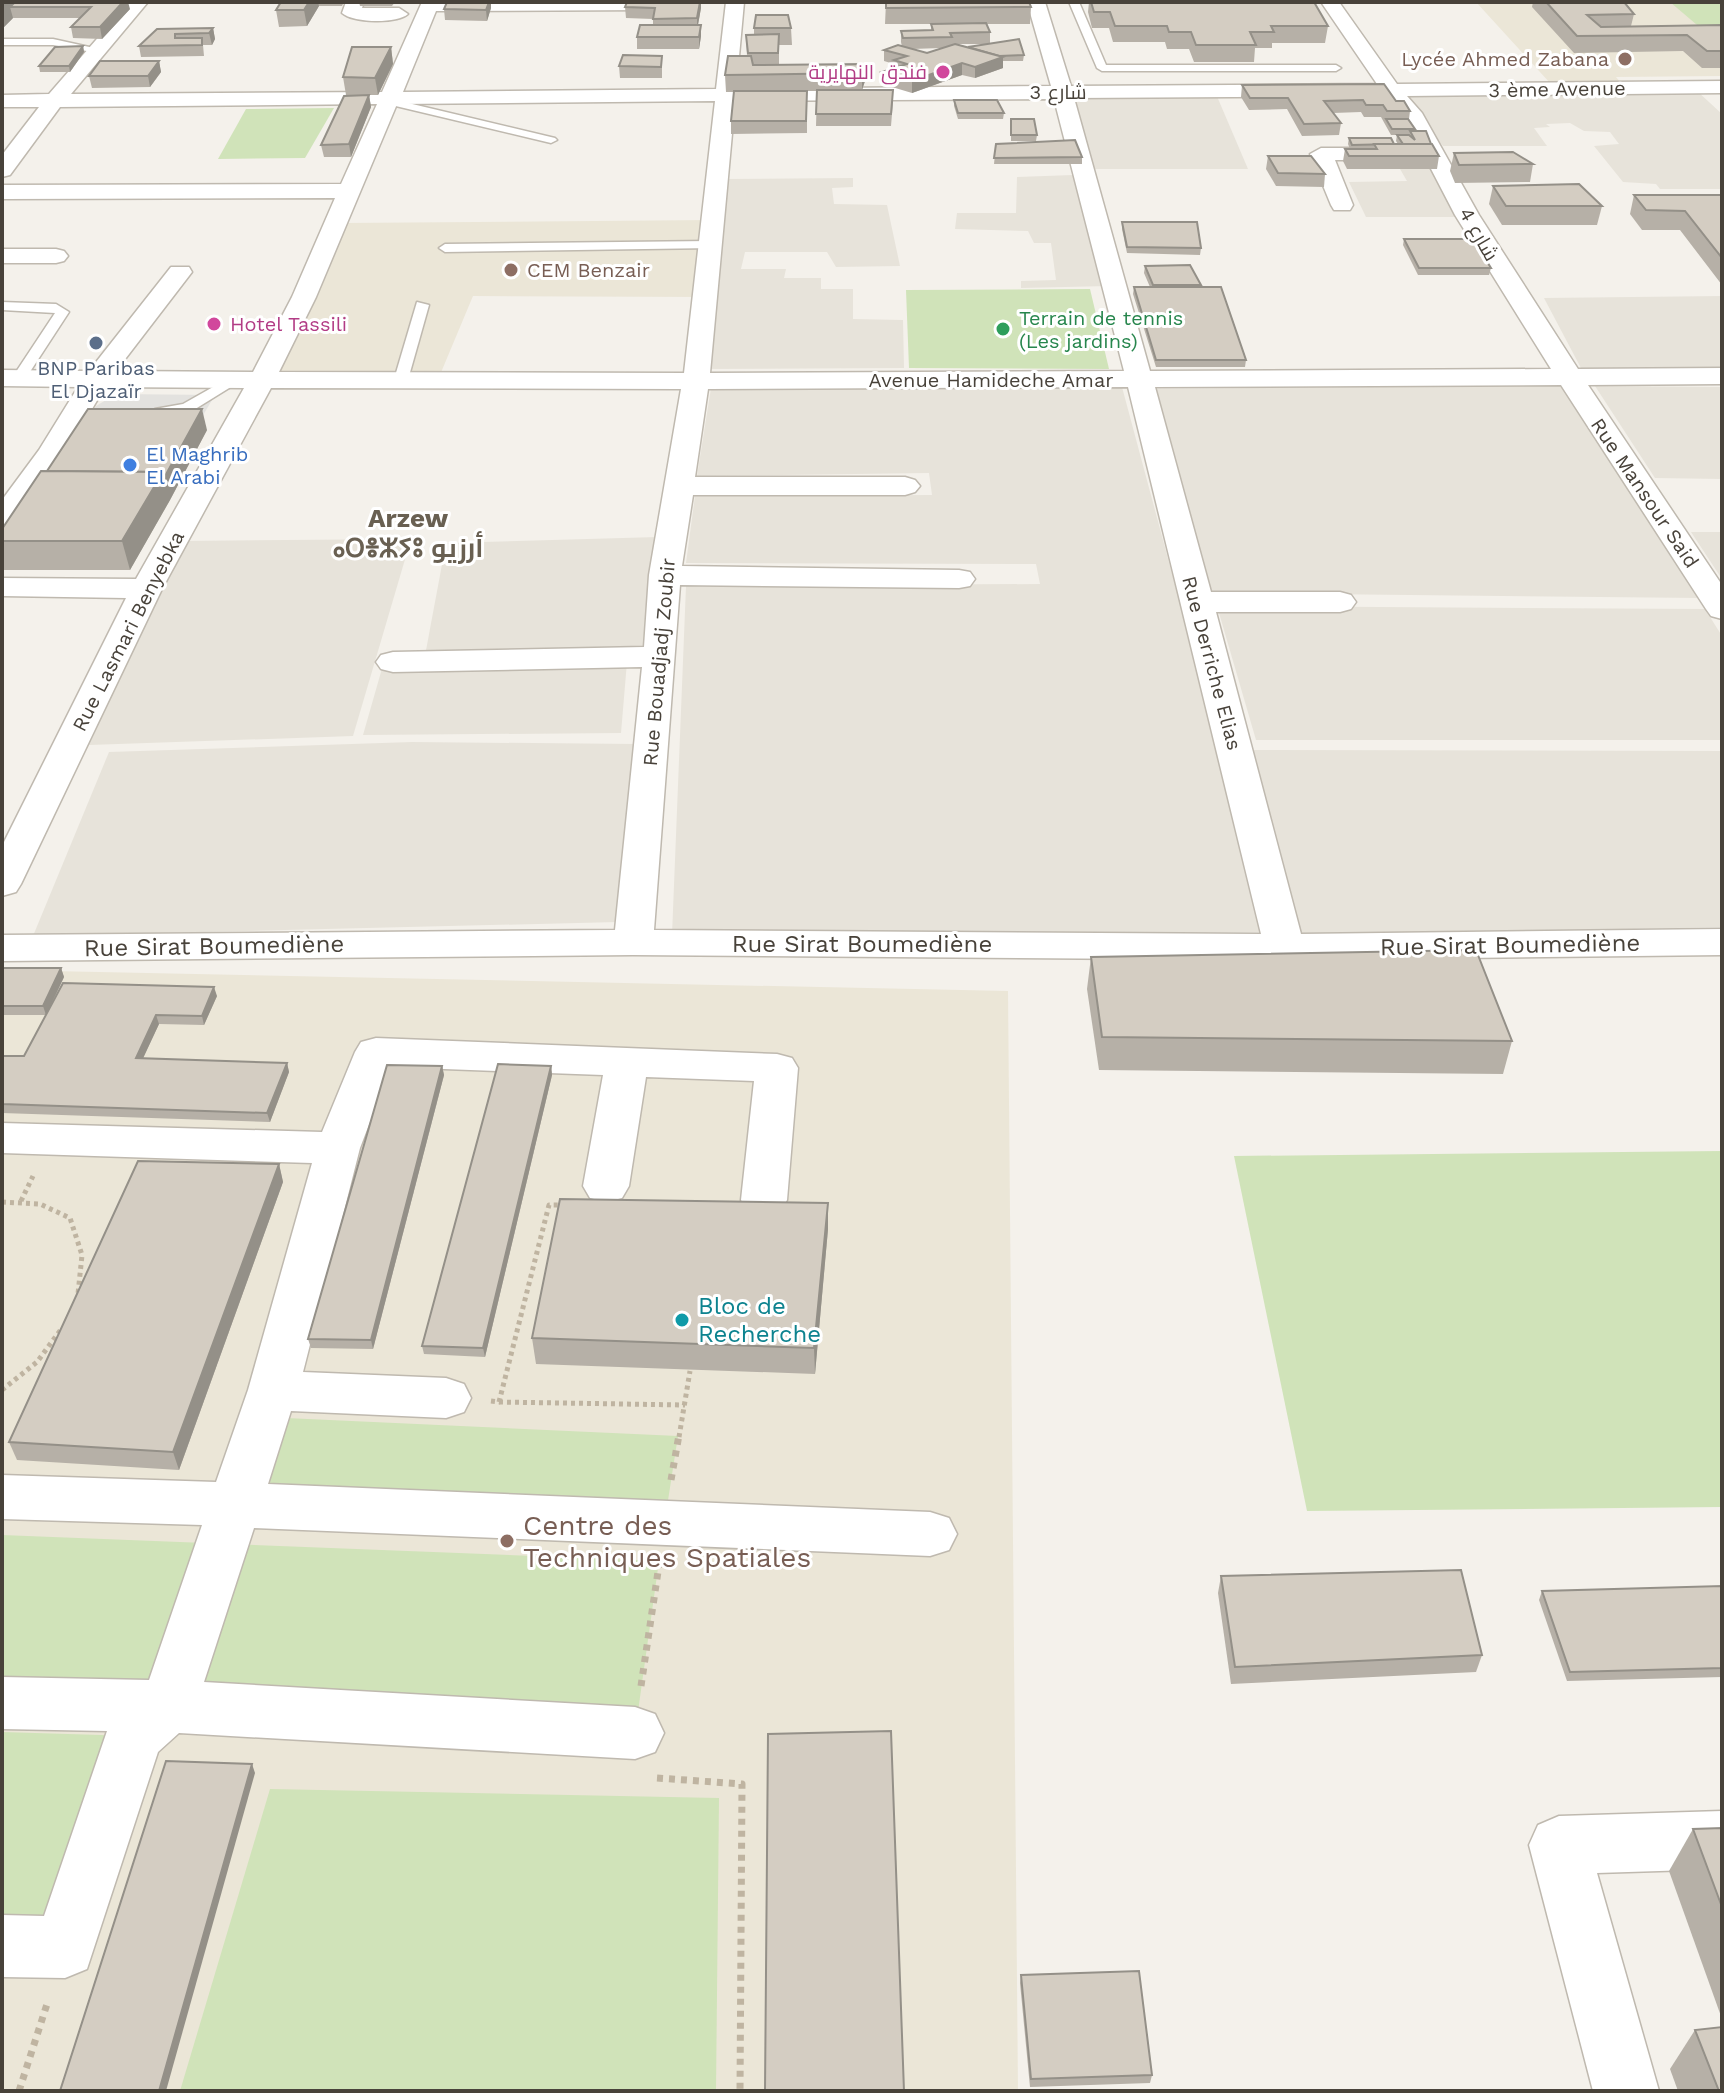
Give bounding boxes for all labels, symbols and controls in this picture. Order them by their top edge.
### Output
place label: Lycée Ahmed Zabana [1401,47,1609,71]
marker: Lycée Ahmed Zabana [1616,50,1634,68]
place label: فندق النهايرية [809,60,927,85]
marker: فندق النهايرية [934,63,952,81]
street label: 3 ème Avenue [1488,76,1626,102]
street label: شارع 3 [1029,80,1087,106]
street label: شارع 4 [1452,203,1504,266]
place label: CEM Benzair [527,258,650,282]
marker: CEM Benzair [502,261,520,279]
place label: Terrain de tennis (Les jardins) [1019,306,1183,353]
place label: Hotel Tassili [230,312,347,336]
marker: Hotel Tassili [205,315,223,333]
marker: Terrain de tennis (Les jardins) [994,320,1012,338]
marker: BNP Paribas El Djazaïr [87,334,105,352]
place label: BNP Paribas El Djazaïr [37,356,155,403]
street label: Avenue Hamideche Amar [869,368,1113,392]
street label: Rue Mansour Said [1586,413,1704,573]
place label: El Maghrib El Arabi [146,442,248,489]
marker: El Maghrib El Arabi [121,456,139,474]
district label: Arzew ⴰⵔⴻⵣⵢⵓ أرزيو [333,503,483,564]
street label: Rue Lasmari Benyebka [67,527,189,735]
street label: Rue Bouadjadj Zoubir [638,557,680,767]
street label: Rue Derriche Elias [1177,573,1247,753]
street label: Rue Sirat Boumediène [1379,929,1641,961]
street label: Rue Sirat Boumediène [83,930,345,962]
street label: Rue Sirat Boumediène [732,930,992,958]
place label: Bloc de Recherche [698,1292,821,1348]
marker: Bloc de Recherche [673,1311,691,1329]
place label: Centre des Techniques Spatiales [523,1509,811,1574]
marker: Centre des Techniques Spatiales [498,1532,516,1550]

